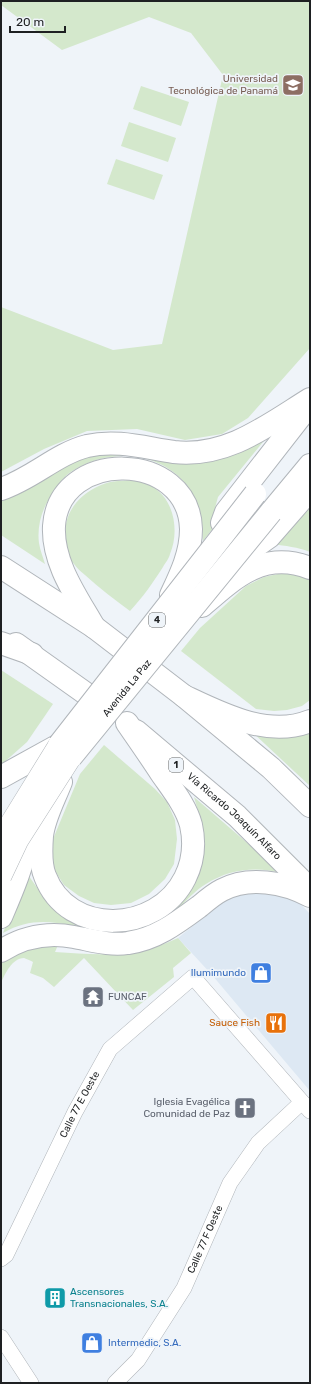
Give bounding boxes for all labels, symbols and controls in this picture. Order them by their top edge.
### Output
scale bar [10,8,65,34]
text: 20 m [16,15,44,29]
school or university icon: Universidad Tecnológica de Panamá [280,72,306,98]
place label: Universidad Tecnológica de Panamá [168,73,278,97]
road number: 4 [149,613,165,627]
street label: Avenida La Paz [100,657,154,719]
road number: 1 [169,758,183,772]
street label: Vía Ricardo Joaquín Alfaro [185,771,284,863]
shop icon: Ilumimundo [248,960,274,986]
place label: Ilumimundo [191,967,246,979]
temple icon: FUNCAF [80,984,106,1010]
place label: FUNCAF [108,991,147,1003]
restaurant icon: Sauce Fish [263,1010,289,1036]
place label: Sauce Fish [209,1017,260,1029]
street label: Calle 77 E Oeste [57,1069,103,1140]
church icon: Iglesia Evagélica Comunidad de Paz [232,1095,258,1121]
place label: Iglesia Evagélica Comunidad de Paz [143,1096,230,1120]
street label: Calle 77 F Oeste [185,1203,226,1275]
building icon: Ascensores Transnacionales, S.A. [42,1285,68,1311]
place label: Ascensores Transnacionales, S.A. [70,1286,168,1310]
shop icon: Intermedic, S.A. [79,1330,105,1356]
place label: Intermedic, S.A. [108,1337,181,1349]

